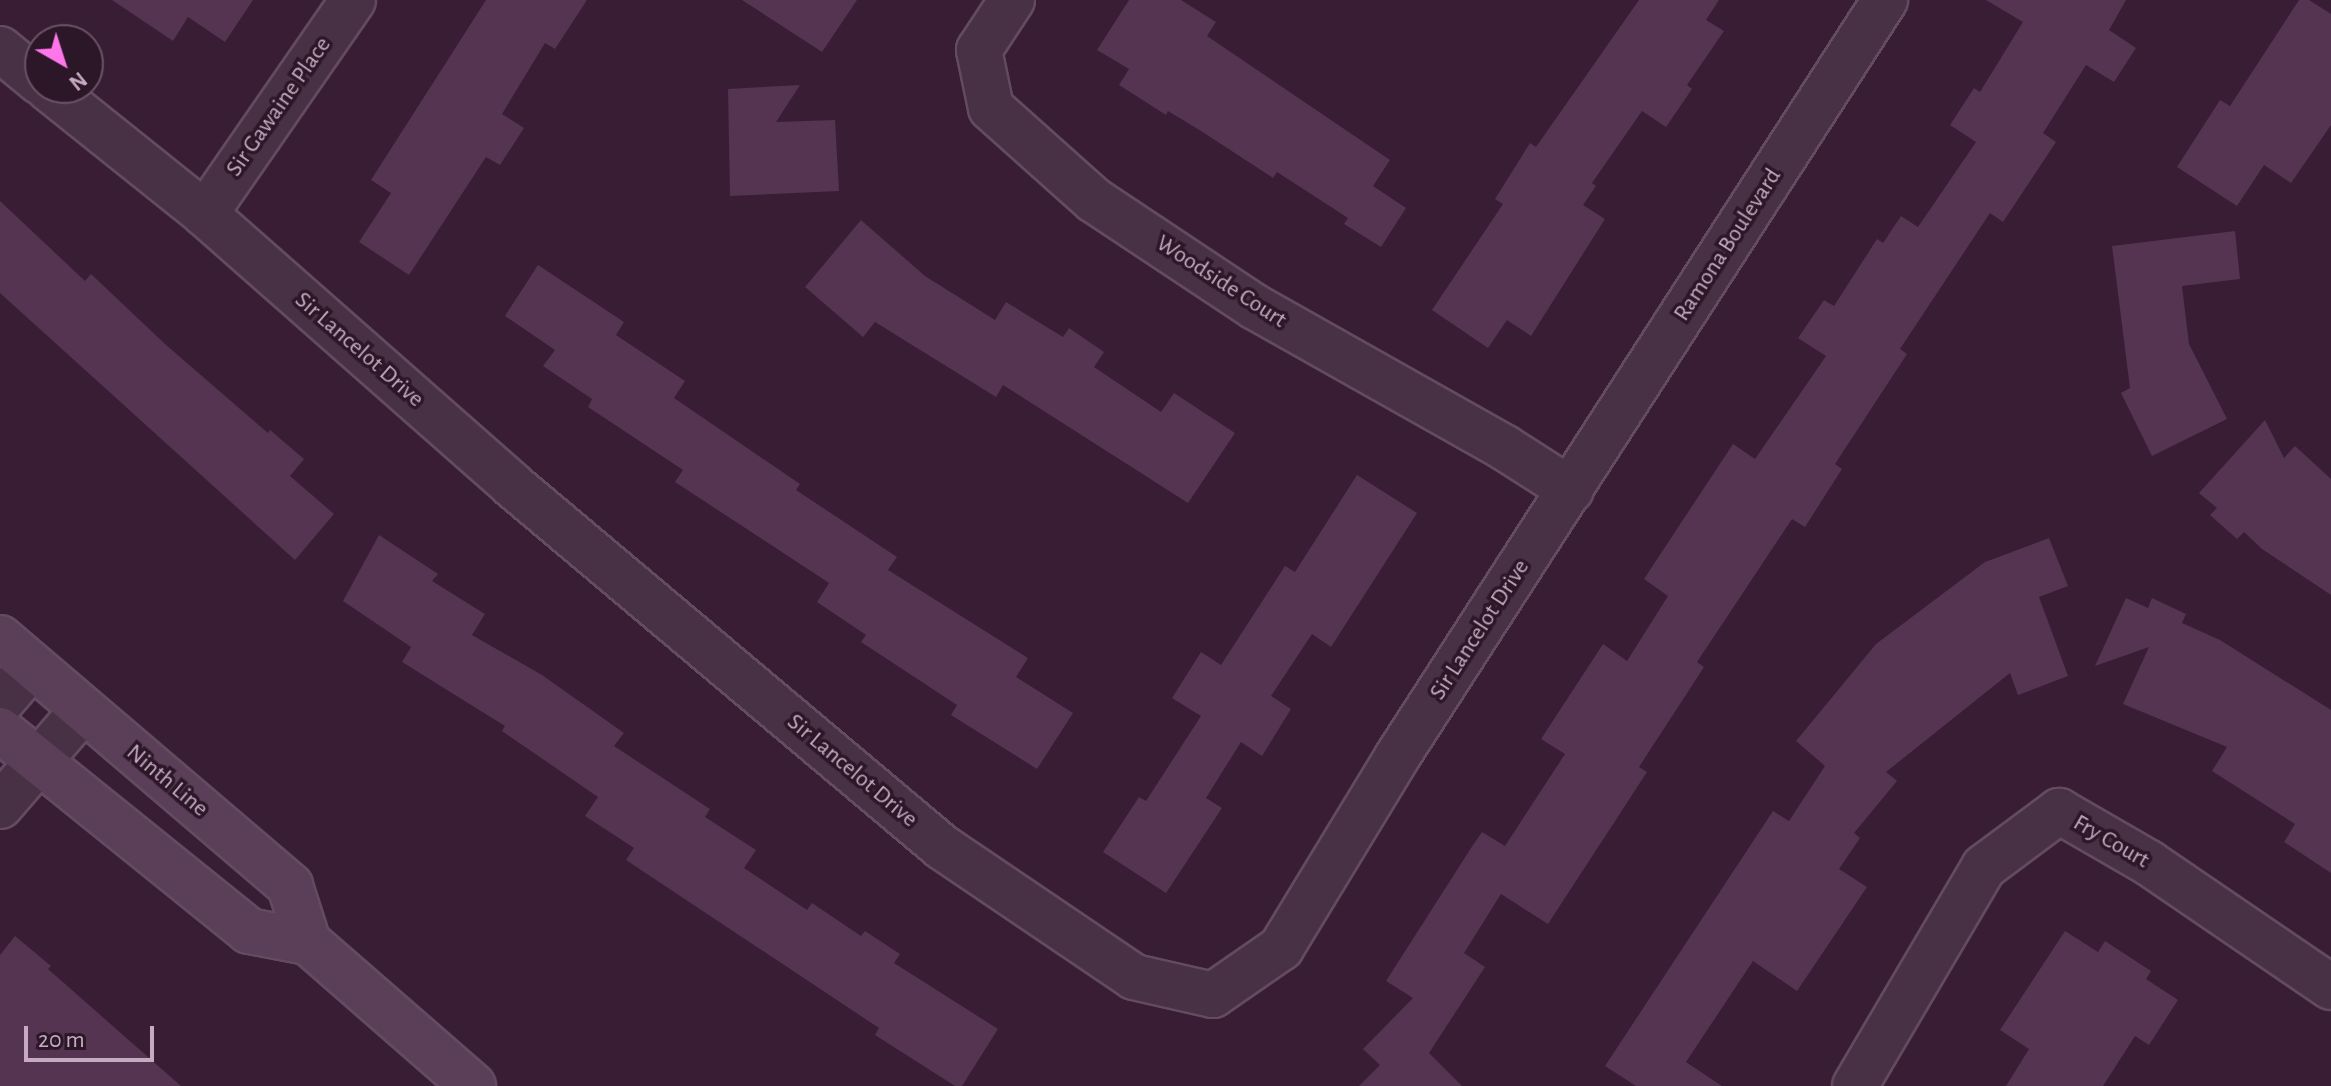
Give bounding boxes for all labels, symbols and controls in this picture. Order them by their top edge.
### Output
north arrow [24,24,104,104]
street label: Sir Gawaine Place [220,32,338,182]
text: N [65,68,91,94]
street label: Ramona Boulevard [1668,163,1788,327]
street label: Woodside Court [1150,229,1292,335]
street label: Sir Lancelot Drive [289,286,429,414]
street label: Sir Lancelot Drive [1424,554,1536,706]
street label: Sir Lancelot Drive [781,708,923,834]
street label: Ninth Line [120,738,214,824]
street label: Fry Court [2068,809,2154,875]
scale bar [28,1010,158,1060]
text: 20 m [38,1028,85,1052]

